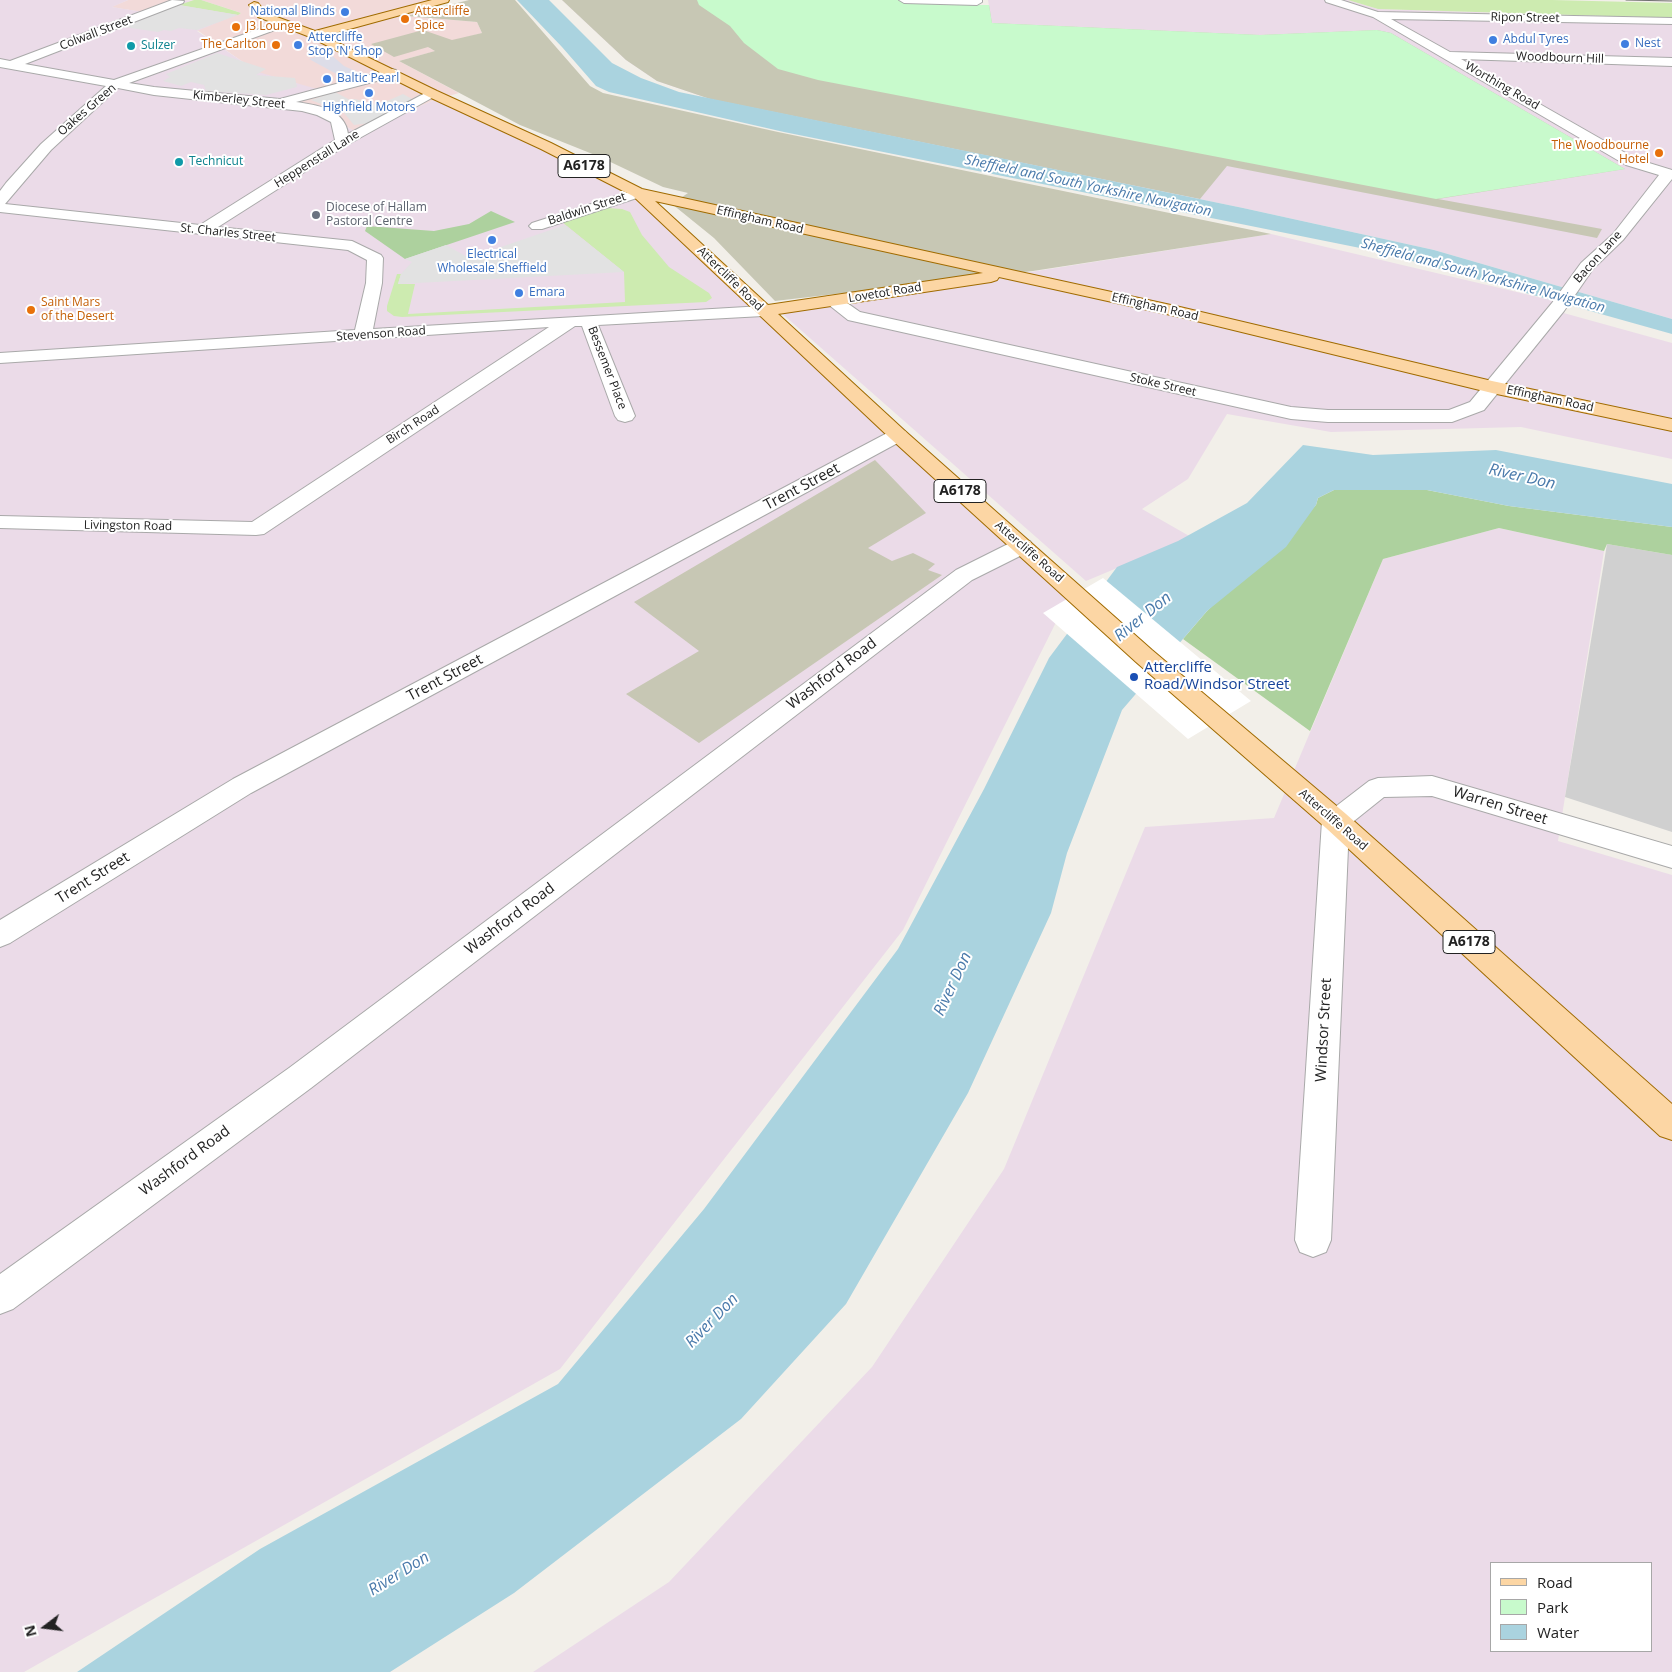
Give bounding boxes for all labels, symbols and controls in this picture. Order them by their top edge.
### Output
place label: National Blinds [250,5,335,19]
place label: Attercliffe Spice [415,5,469,33]
marker: National Blinds [339,6,351,18]
street label: Ripon Street [1490,10,1560,26]
street label: Colwall Street [58,13,134,53]
marker: Attercliffe Spice [399,13,411,25]
place label: J3 Lounge [246,20,301,34]
marker: J3 Lounge [230,21,242,33]
place label: Attercliffe Stop 'N' Shop [308,31,382,59]
place label: Abdul Tyres [1503,33,1569,47]
marker: Abdul Tyres [1487,34,1499,46]
place label: Nest [1635,37,1661,51]
place label: The Carlton [201,38,266,52]
marker: Nest [1619,38,1631,50]
place label: Sulzer [141,39,175,53]
marker: The Carlton [270,39,282,51]
marker: Attercliffe Stop 'N' Shop [292,39,304,51]
marker: Sulzer [125,40,137,52]
street label: Woodbourn Hill [1516,49,1604,67]
street label: Worthing Road [1462,59,1542,113]
place label: Baltic Pearl [337,72,399,86]
marker: Baltic Pearl [321,73,333,85]
street label: Oakes Green [55,81,119,139]
marker: Highfield Motors [363,87,375,99]
street label: Kimberley Street [192,88,286,112]
place label: Highfield Motors [322,101,416,115]
street label: Heppenstall Lane [272,127,362,191]
place label: The Woodbourne Hotel [1551,139,1649,167]
marker: The Woodbourne Hotel [1653,147,1665,159]
water label: Sheffield and South Yorkshire Navigation [963,152,1213,220]
road number: A6178 [558,154,610,178]
place label: Technicut [189,155,243,169]
marker: Technicut [173,156,185,168]
street label: Baldwin Street [546,190,628,228]
place label: Diocese of Hallam Pastoral Centre [326,201,427,229]
street label: Effingham Road [715,203,805,237]
marker: Diocese of Hallam Pastoral Centre [310,209,322,221]
street label: St. Charles Street [180,221,276,245]
street label: Bacon Lane [1571,228,1625,286]
marker: Electrical Wholesale Sheffield [486,234,498,246]
water label: Sheffield and South Yorkshire Navigation [1359,235,1607,317]
street label: Attercliffe Road [694,244,766,314]
place label: Electrical Wholesale Sheffield [437,248,547,276]
street label: Lovetot Road [847,280,923,306]
place label: Emara [529,286,565,300]
marker: Emara [513,287,525,299]
street label: Effingham Road [1110,290,1200,324]
place label: Saint Mars of the Desert [41,296,114,324]
marker: Saint Mars of the Desert [25,304,37,316]
street label: Stevenson Road [336,324,426,344]
street label: Bessemer Place [585,324,629,412]
street label: Stoke Street [1128,370,1198,400]
street label: Effingham Road [1505,383,1595,415]
street label: Birch Road [384,402,442,448]
street label: Trent Street [761,460,843,514]
water label: River Don [1487,460,1557,494]
road number: A6178 [934,480,986,502]
street label: Livingston Road [84,518,172,534]
street label: Attercliffe Road [992,518,1066,586]
water label: River Don [1111,588,1175,646]
street label: Washford Road [784,634,880,714]
street label: Trent Street [404,651,486,705]
place label: Attercliffe Road/Windsor Street [1144,659,1289,694]
marker: Attercliffe Road/Windsor Street [1128,671,1140,683]
street label: Warren Street [1451,783,1549,829]
street label: Attercliffe Road [1296,786,1370,854]
street label: Trent Street [53,848,133,908]
street label: Washford Road [462,879,558,959]
road number: A6178 [1443,930,1495,954]
water label: River Don [930,949,976,1019]
street label: Windsor Street [1312,978,1336,1082]
street label: Washford Road [136,1122,234,1200]
water label: River Don [682,1290,742,1352]
water label: River Don [365,1548,433,1600]
legend [1490,1562,1652,1652]
text: Road [1537,1572,1573,1592]
text: Park [1537,1597,1568,1617]
north arrow [20,1602,70,1652]
text: Water [1537,1622,1579,1642]
text: N [19,1623,41,1639]

